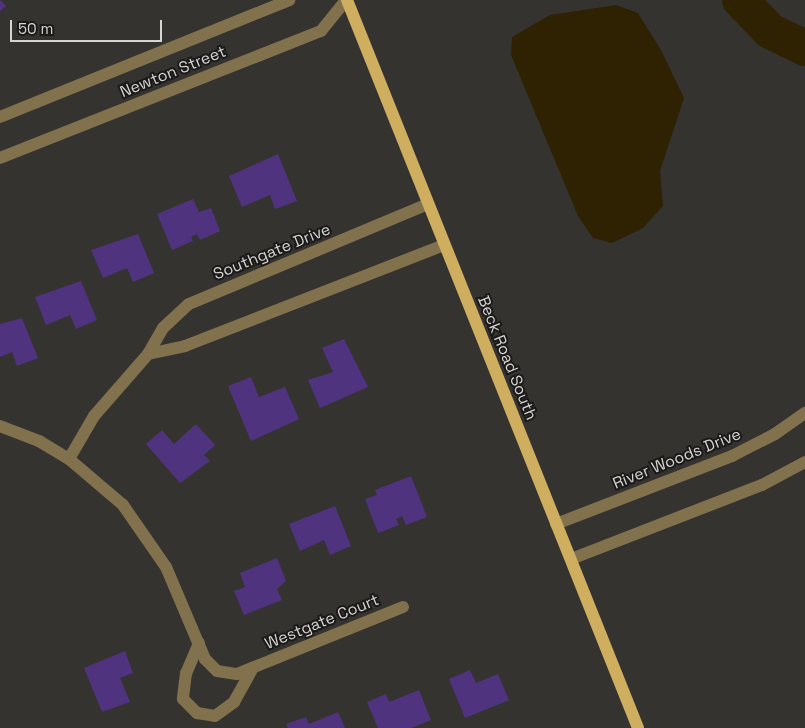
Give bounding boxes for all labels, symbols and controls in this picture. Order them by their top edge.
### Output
scale bar [12,10,165,42]
text: 50 m [18,19,53,38]
street label: Newton Street [117,42,229,102]
street label: Southgate Drive [211,220,333,284]
street label: Beck Road South [473,293,541,423]
street label: River Woods Drive [610,425,744,493]
street label: Westgate Court [262,590,382,654]

